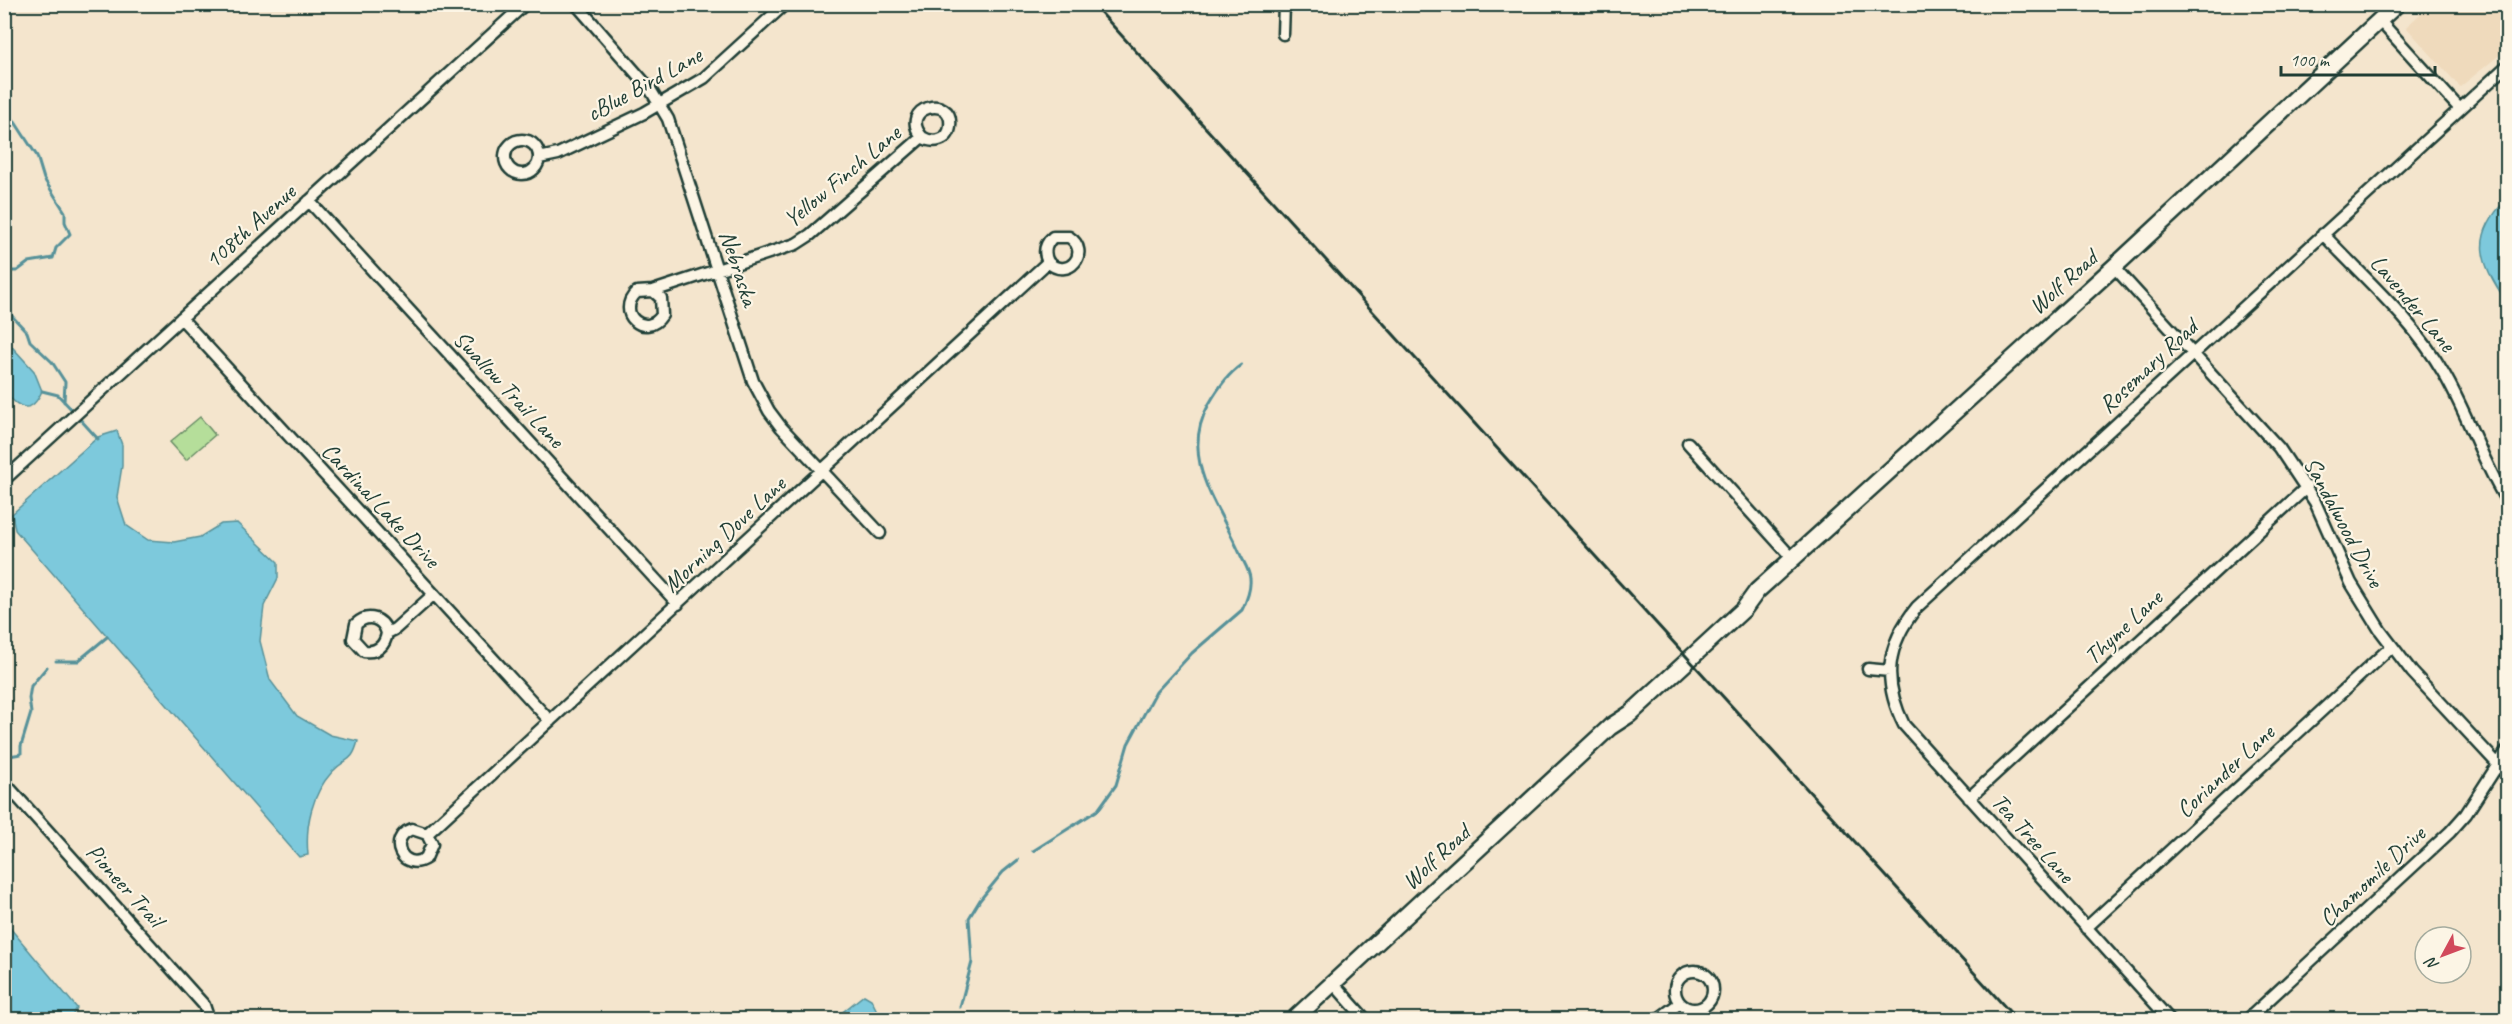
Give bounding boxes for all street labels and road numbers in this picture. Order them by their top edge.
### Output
street label: cBlue Bird Lane [581,39,709,128]
street label: Yellow Finch Lane [777,117,909,234]
street label: 108th Avenue [198,176,303,275]
street label: Nebraska [713,226,766,312]
street label: Wolf Road [2022,241,2106,321]
street label: Lavender Lane [2364,248,2464,359]
street label: Rosemary Road [2092,310,2206,419]
street label: Swallow Trail Lane [447,324,573,456]
street label: Cardinal Lake Drive [315,436,448,576]
street label: Sandalwood Drive [2297,452,2392,594]
street label: Morning Dove Lane [656,468,793,599]
street label: Thyme Lane [2078,582,2170,671]
street label: Coriander Lane [2170,716,2282,824]
street label: Tea Tree Lane [1985,787,2083,891]
street label: Wolf Road [1396,816,1479,896]
street label: Chamomile Drive [2313,818,2433,933]
street label: Pioneer Trail [80,837,173,936]

